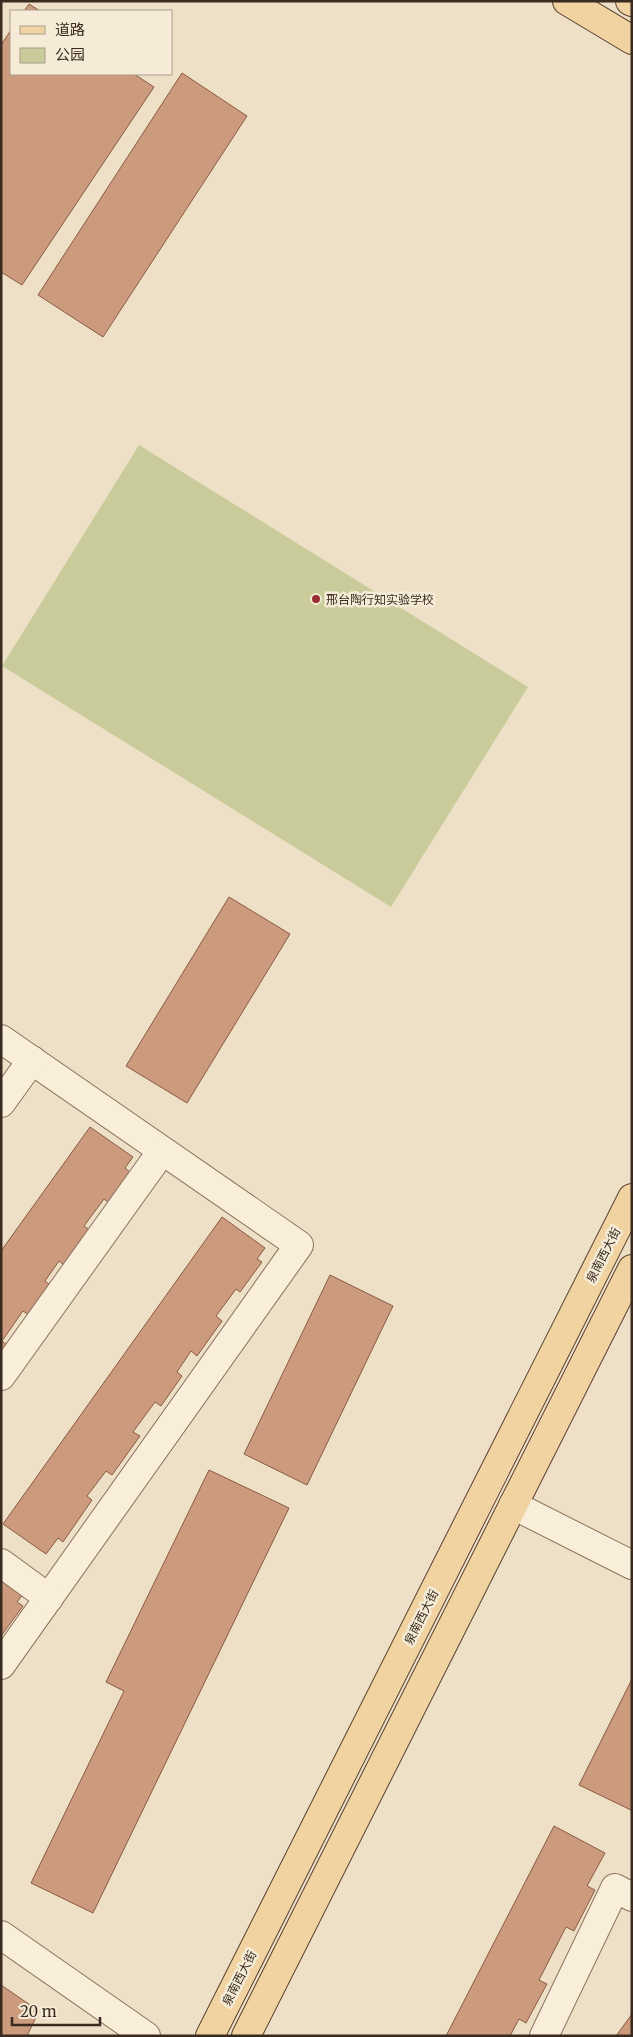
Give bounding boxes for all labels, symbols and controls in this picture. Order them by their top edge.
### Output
legend [10,10,172,75]
text: 道路 [55,20,85,39]
text: 公园 [55,45,85,64]
place label: 邢台陶行知实验学校 [326,592,434,607]
marker: 邢台陶行知实验学校 [310,593,322,605]
street label: 泉南西大街 [583,1225,623,1285]
street label: 泉南西大街 [401,1587,441,1647]
street label: 泉南西大街 [219,1948,259,2008]
scale bar [12,1994,100,2026]
text: 20 m [20,2002,57,2021]

